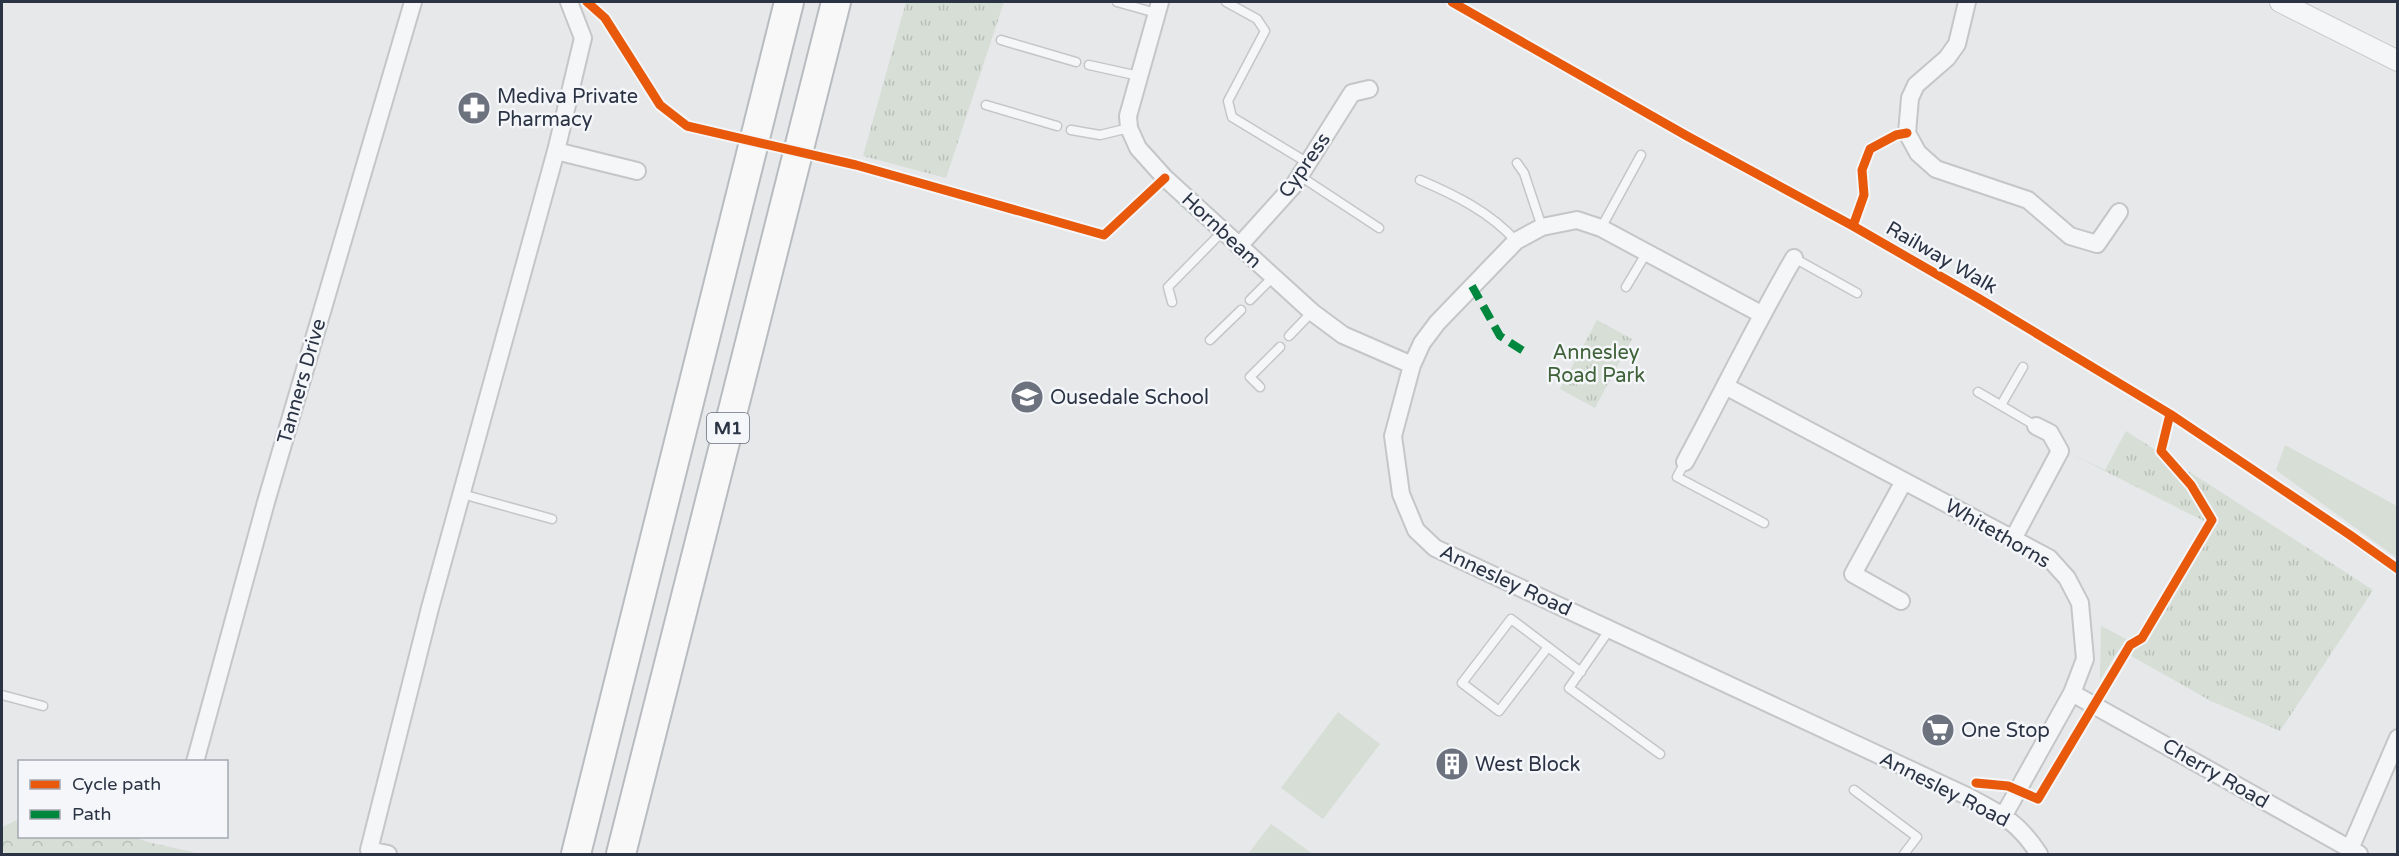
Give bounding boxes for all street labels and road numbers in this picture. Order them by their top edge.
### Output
street label: Cypress [1274,128,1336,203]
street label: Hornbeam [1176,188,1266,274]
street label: Railway Walk [1882,216,2002,299]
street label: Tanners Drive [273,316,331,447]
road number: M1 [707,413,749,443]
street label: Whitethorns [1941,494,2054,574]
street label: Annesley Road [1436,540,1575,622]
street label: Cherry Road [2158,734,2273,814]
street label: Annesley Road [1876,747,2013,833]

